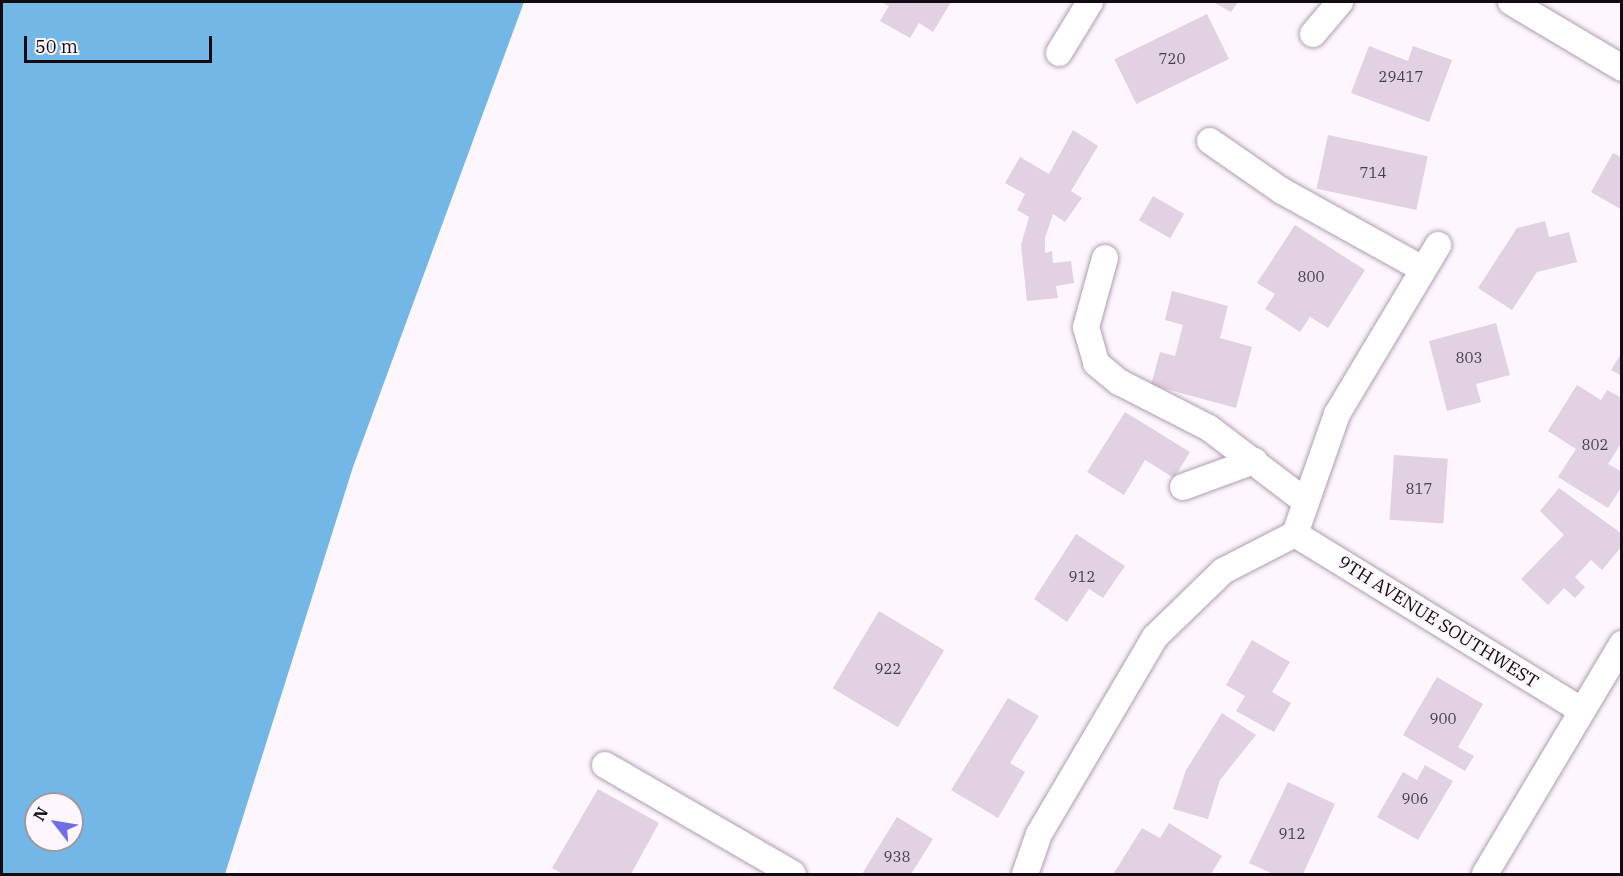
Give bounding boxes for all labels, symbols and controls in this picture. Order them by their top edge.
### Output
scale bar [27,24,214,62]
text: 50 m [35,35,78,58]
house number: 720 [1159,50,1185,68]
house number: 29417 [1379,68,1423,86]
house number: 714 [1360,164,1386,182]
house number: 800 [1298,268,1324,286]
house number: 803 [1456,349,1482,367]
house number: 802 [1582,436,1608,454]
house number: 817 [1406,480,1432,498]
street label: 9TH AVENUE SOUTHWEST [1334,551,1542,693]
house number: 912 [1069,568,1095,586]
house number: 922 [875,660,901,678]
house number: 900 [1430,710,1456,728]
house number: 906 [1402,790,1428,808]
north arrow [24,792,84,852]
text: N [28,803,52,824]
house number: 912 [1279,825,1305,843]
house number: 938 [884,848,910,866]

